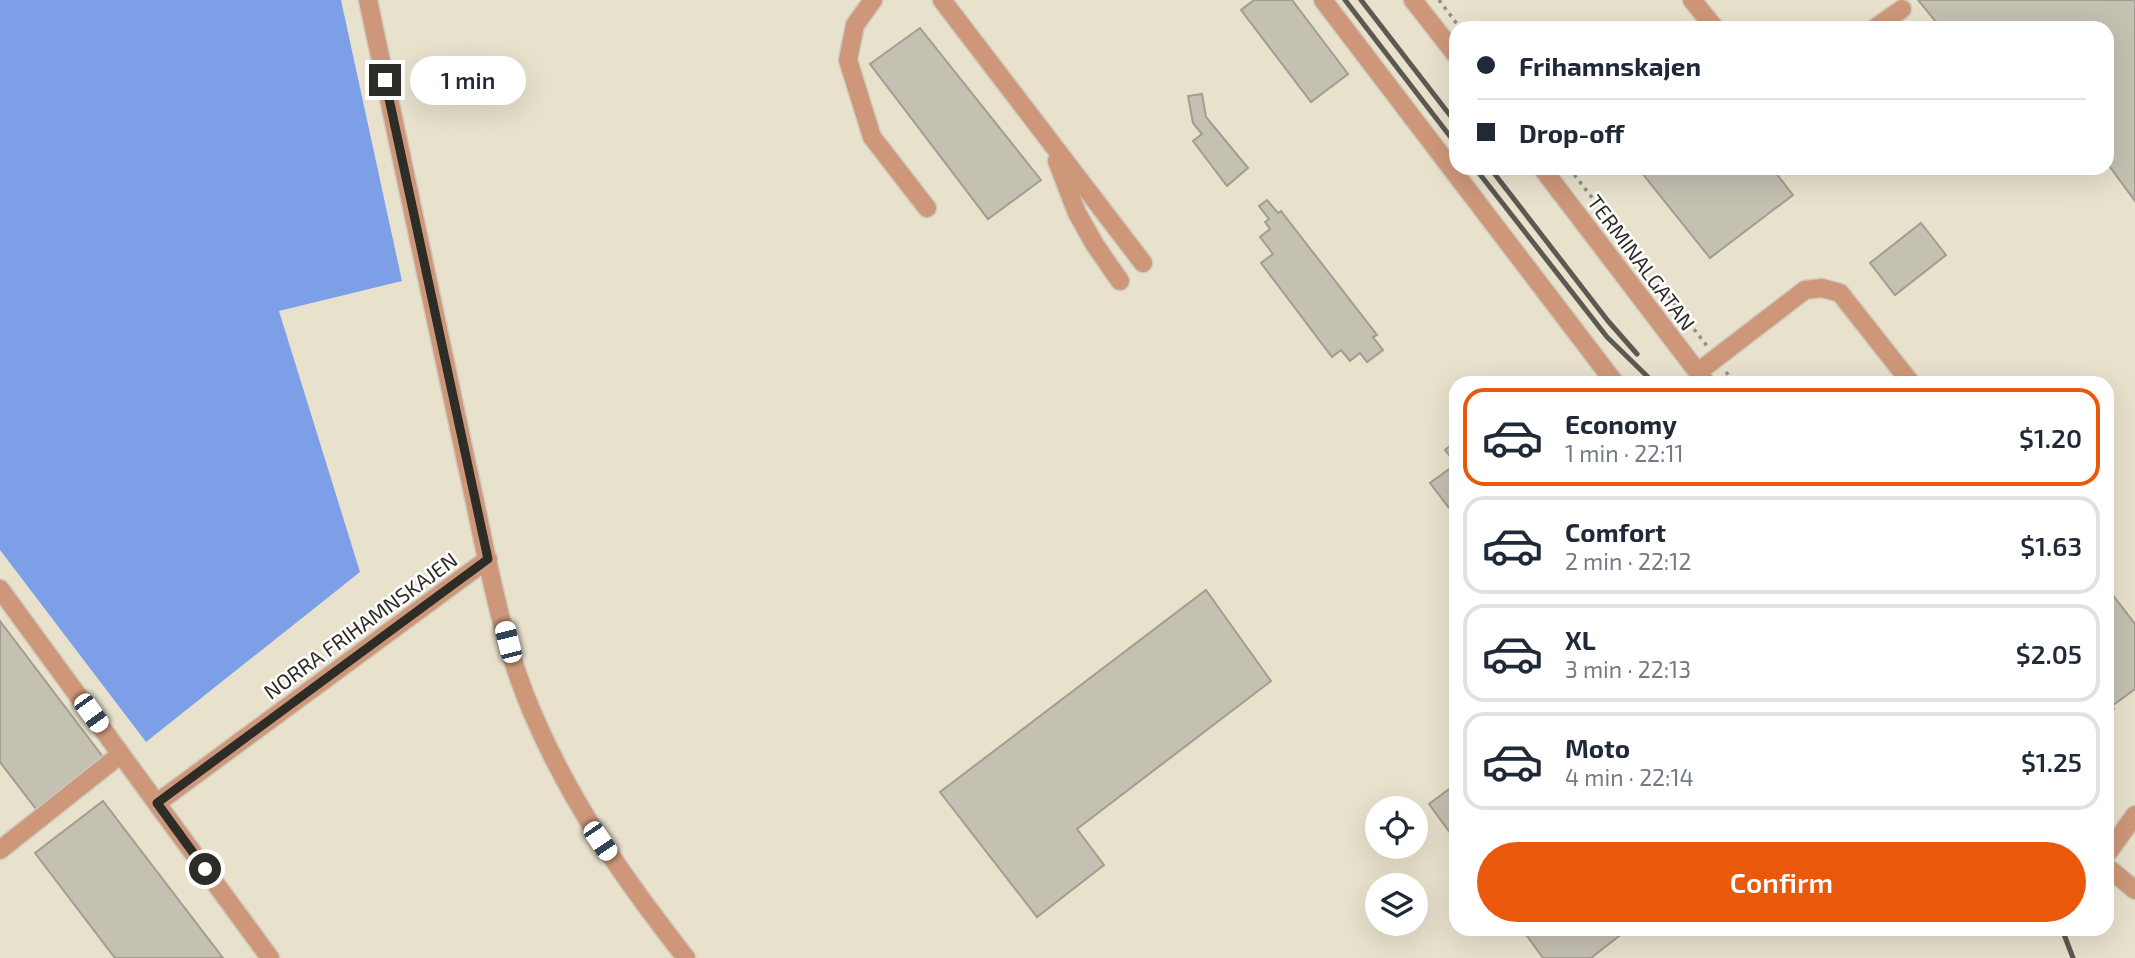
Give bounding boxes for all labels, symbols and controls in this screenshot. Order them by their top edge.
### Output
text: Frihamnskajen [1519,50,1701,81]
callout: 1 min [410,56,525,104]
route end [369,64,401,96]
text: 1 min [441,66,495,94]
text: Drop-off [1519,117,1624,148]
street label: TERMINALGATAN [1583,189,1701,335]
icon: car [1481,406,1544,469]
text: Economy [1565,408,1677,439]
text: $1.20 [2019,422,2082,453]
text: 1 min · 22:11 [1565,439,1684,467]
icon: car [1481,514,1544,577]
text: Comfort [1565,516,1666,547]
text: $1.63 [2020,530,2082,561]
street label: NORRA FRIHAMNSKAJEN [258,546,462,704]
text: 2 min · 22:12 [1565,547,1691,575]
car [493,619,524,665]
icon: car [1481,622,1544,685]
text: XL [1565,624,1596,655]
text: $2.05 [2016,638,2082,669]
text: 3 min · 22:13 [1565,655,1691,683]
car [71,690,112,736]
icon: car [1481,730,1544,793]
text: Moto [1565,732,1630,763]
text: $1.25 [2021,746,2082,777]
text: 4 min · 22:14 [1565,763,1694,791]
map controls [1365,796,1428,936]
button: locate [1365,796,1428,859]
car [580,818,621,864]
button: Confirm [1477,842,2086,922]
route start [189,853,221,885]
button: layers [1365,873,1428,936]

